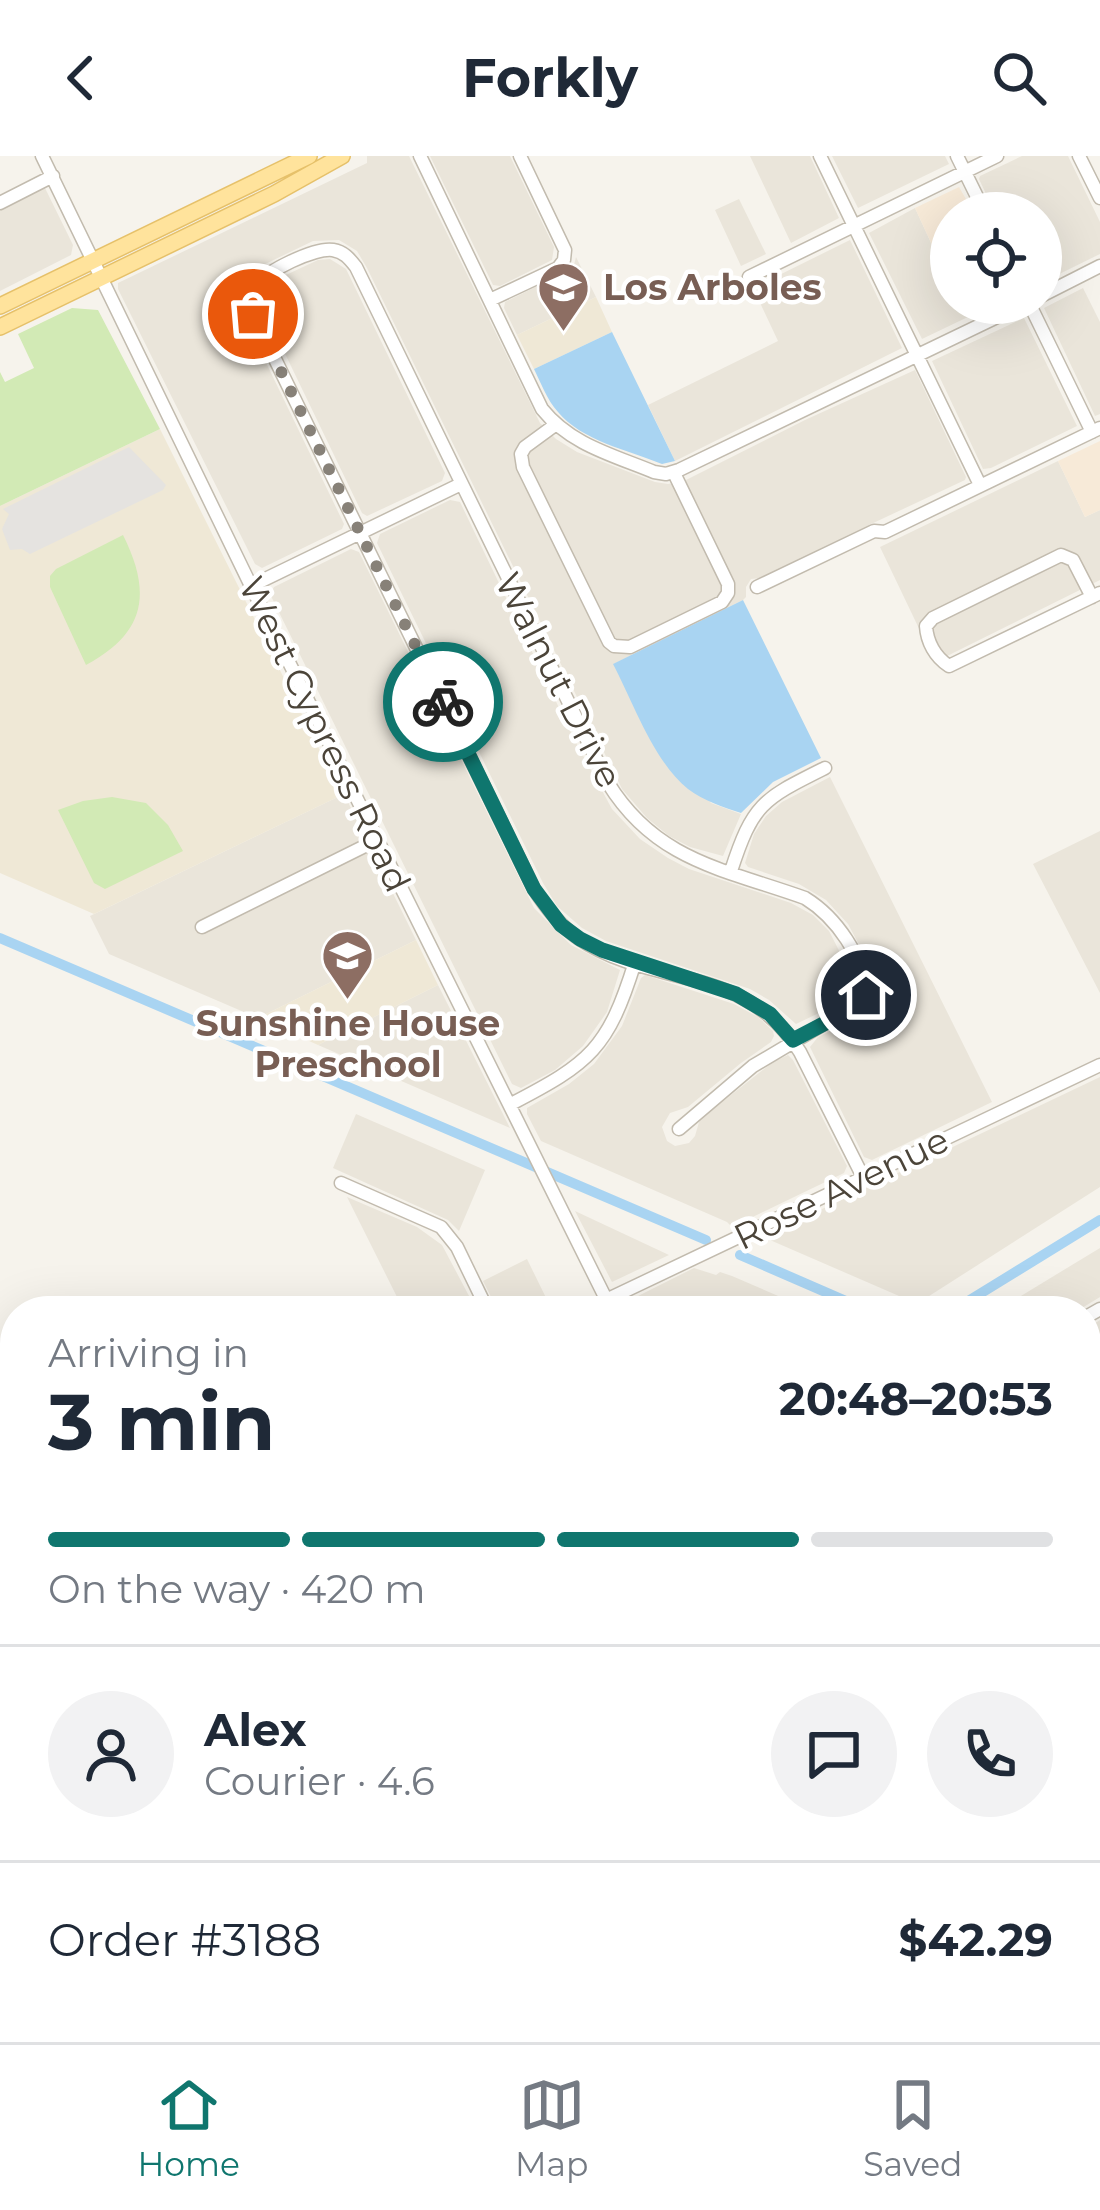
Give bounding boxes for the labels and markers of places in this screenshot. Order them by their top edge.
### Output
school or university icon: Los Arboles [536,259,592,333]
pin [202,263,304,365]
place label: Los Arboles [603,265,822,309]
school or university icon: Sunshine House Preschool [320,927,376,1001]
pin [815,944,917,1046]
place label: Sunshine House Preschool [196,1001,500,1086]

